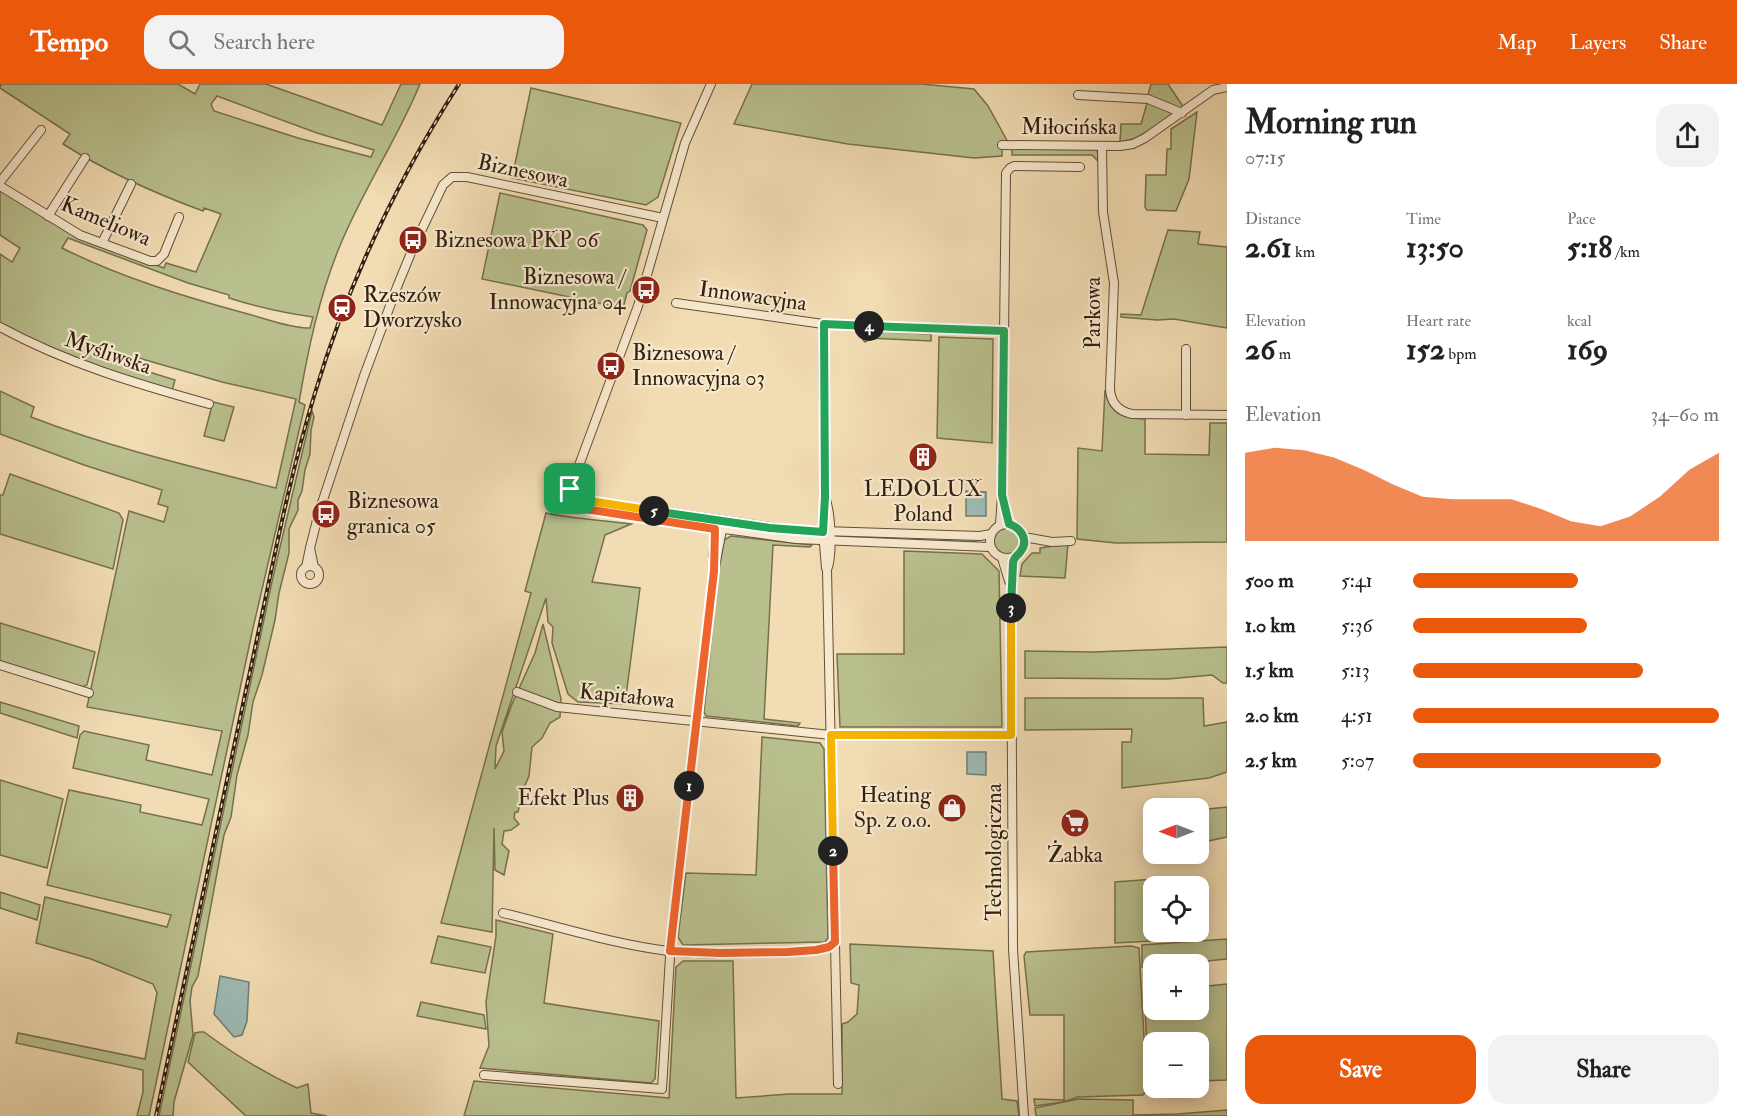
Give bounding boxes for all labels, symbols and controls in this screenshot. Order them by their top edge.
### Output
search box [144,15,564,69]
text: Tempo [30,25,108,60]
icon: search [165,26,198,59]
text: Search here [213,28,315,56]
text: Map [1497,29,1537,56]
text: Layers [1570,29,1626,56]
text: Share [1659,29,1707,56]
text: Morning run [1245,102,1417,143]
button: share [1656,104,1719,167]
street label: Miłocińska [1021,113,1118,141]
text: 07:15 [1245,145,1285,170]
street label: Biznesowa [475,148,572,194]
street label: Kameliowa [57,190,156,253]
text: Distance [1245,209,1301,229]
text: Time [1406,209,1441,229]
text: Pace [1567,209,1596,229]
bus stop icon: Biznesowa PKP 06 [397,224,429,256]
place label: Biznesowa PKP 06 [434,226,601,254]
text: 2.61 [1245,229,1292,266]
text: 13:50 [1406,229,1464,266]
text: 5:18 [1567,229,1612,266]
text: km [1292,242,1315,262]
text: /km [1612,242,1640,262]
place label: Biznesowa / Innowacyjna 04 [489,263,627,316]
bus stop icon: Biznesowa / Innowacyjna 04 [630,274,662,306]
street label: Innowacyjna [697,275,810,318]
street label: Parkowa [1079,276,1107,349]
place label: Rzeszów Dworzysko [363,281,462,334]
station icon: Rzeszów Dworzysko [326,292,358,324]
pin: 4 [854,311,884,341]
text: Elevation [1245,311,1306,331]
text: Heart rate [1406,311,1471,331]
text: kcal [1567,311,1592,331]
text: 4 [865,316,873,336]
street label: Myśliwska [61,325,156,381]
text: 26 [1245,331,1275,368]
text: 152 [1406,331,1445,368]
text: 169 [1567,331,1608,368]
place label: Biznesowa / Innowacyjna 03 [632,339,765,392]
text: m [1275,344,1291,364]
text: bpm [1445,344,1477,364]
bus stop icon: Biznesowa / Innowacyjna 03 [595,350,627,382]
text: Elevation [1245,402,1321,427]
text: 34–60 m [1650,402,1719,427]
building icon: LEDOLUX Poland [907,441,939,473]
pin [544,463,595,514]
icon: arrive [553,472,586,505]
place label: LEDOLUX Poland [864,475,982,528]
place label: Biznesowa granica 05 [347,487,440,540]
pin: 5 [639,496,669,526]
bus stop icon: Biznesowa granica 05 [310,498,342,530]
text: 5 [650,501,658,521]
text: 500 m [1245,568,1294,593]
text: 5:41 [1341,568,1373,593]
pin: 3 [996,593,1026,623]
text: 3 [1008,598,1014,618]
text: 1.0 km [1245,613,1296,638]
text: 5:36 [1341,613,1373,638]
text: 1.5 km [1245,658,1294,683]
text: 5:13 [1341,658,1370,683]
street label: Kapitałowa [578,677,677,716]
text: 2.0 km [1245,703,1299,728]
text: 4:51 [1341,703,1373,728]
text: 2.5 km [1245,748,1297,773]
text: 5:07 [1341,748,1374,773]
pin: 1 [674,771,704,801]
text: 1 [686,776,692,796]
place label: Heating Sp. z o.o. [854,781,932,835]
building icon: Efekt Plus [614,782,646,814]
street label: Technologiczna [980,782,1008,921]
place label: Efekt Plus [518,784,609,812]
shop icon: Heating Sp. z o.o. [936,792,968,824]
north arrow [1143,798,1209,864]
map controls [1143,798,1209,1098]
supermarket icon: Żabka [1059,807,1091,839]
pin: 2 [818,836,848,866]
place label: Żabka [1047,840,1104,869]
text: 2 [829,841,837,861]
button: locate [1143,876,1209,942]
button: + [1143,954,1209,1020]
button: − [1143,1032,1209,1098]
button: Save [1245,1035,1476,1104]
button: Share [1488,1035,1719,1104]

